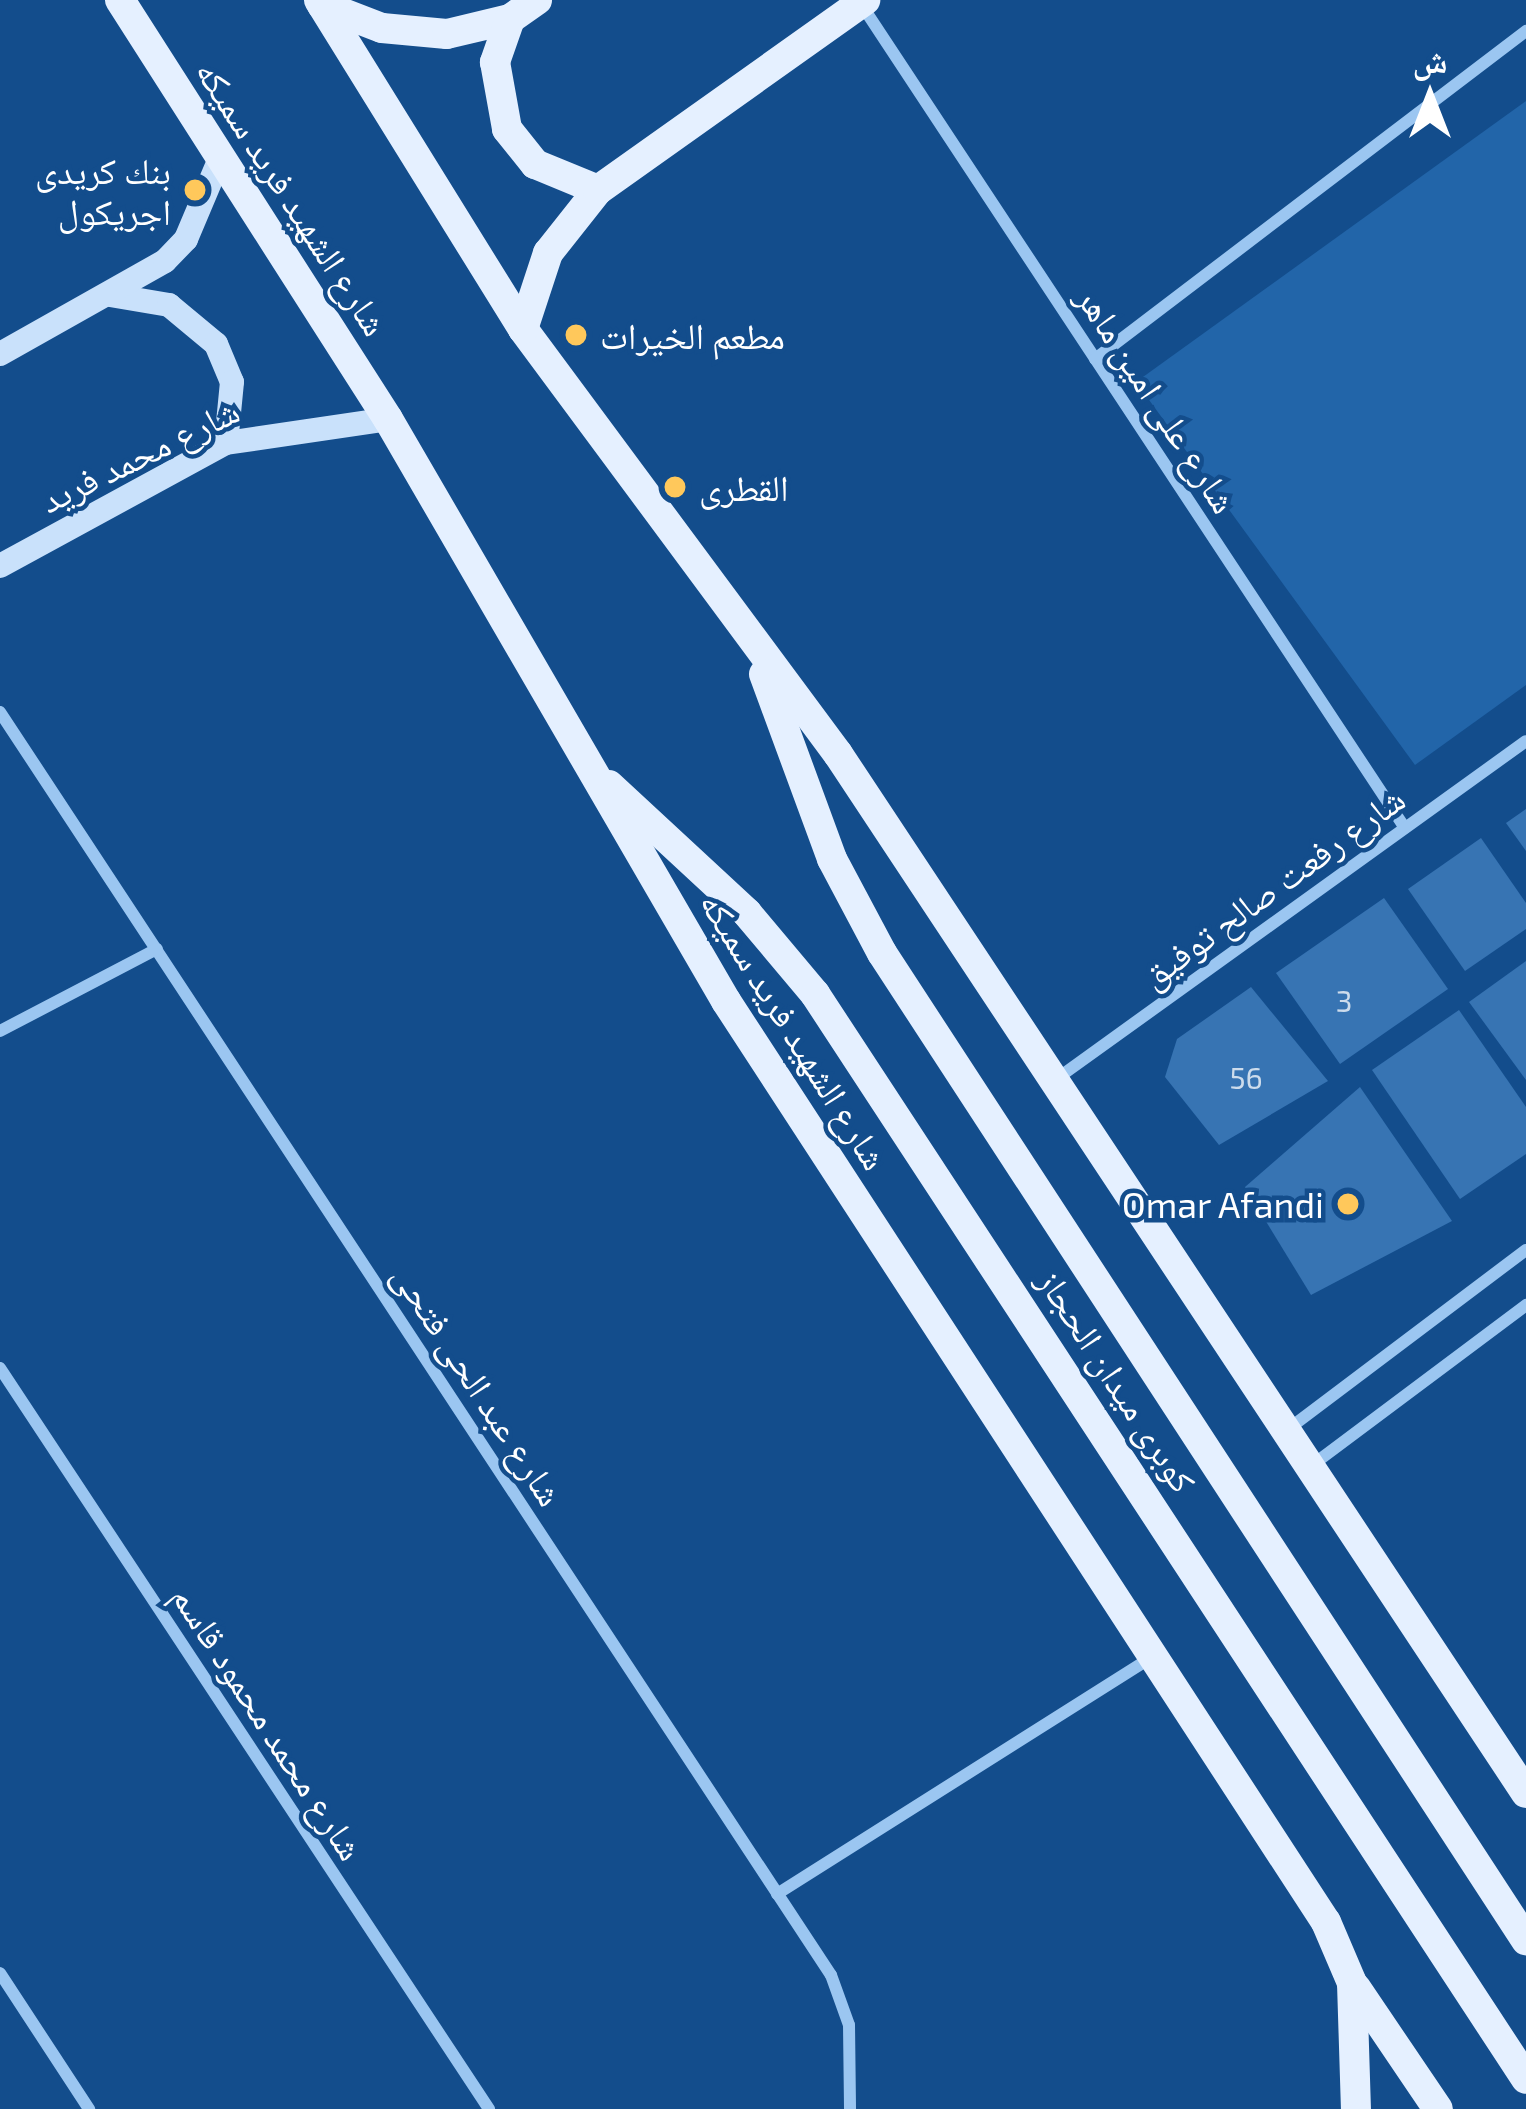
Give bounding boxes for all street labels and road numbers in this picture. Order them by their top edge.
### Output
street label: شارع الشهيد فريد سميكه [188,51,398,343]
street label: شارع على امين ماهر [1069,278,1247,520]
street label: شارع محمد فريد [33,387,245,521]
street label: شارع رفعت صالح توفيق [1132,776,1412,996]
street label: شارع الشهيد فريد سميكه [692,883,898,1177]
street label: شارع عبد الحى فتحى [385,1255,573,1513]
street label: كوبرى ميدان الحجاز [1030,1260,1206,1500]
street label: شارع محمد محمود قاسم [164,1577,374,1867]

